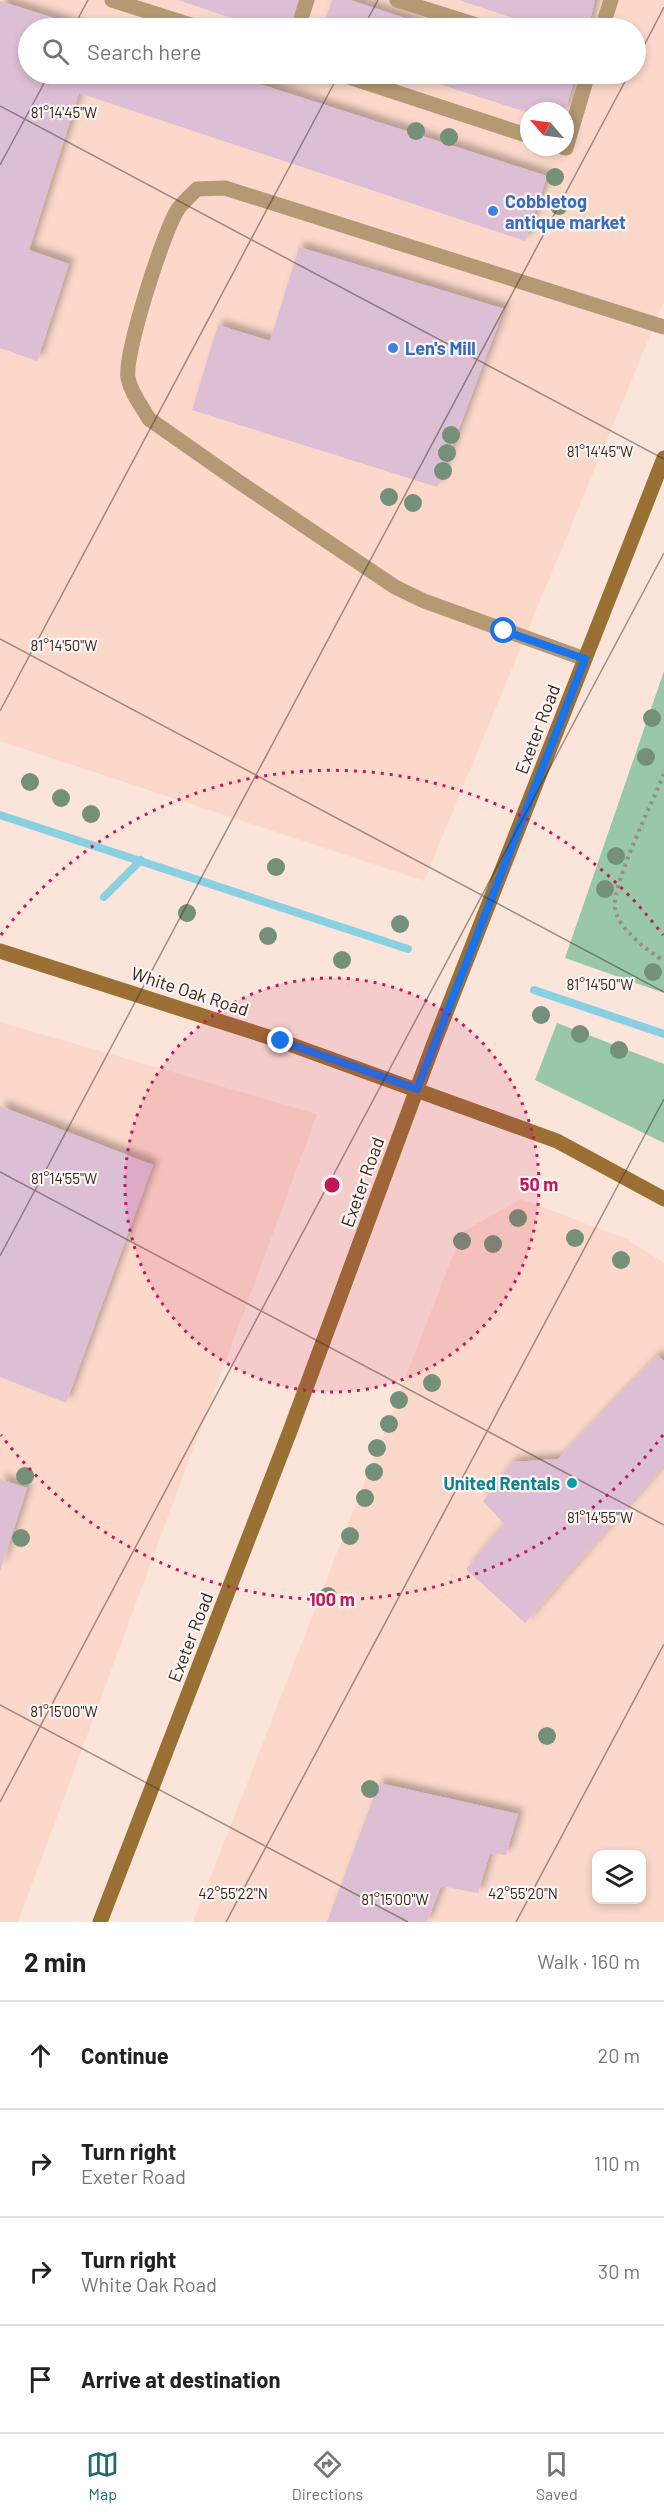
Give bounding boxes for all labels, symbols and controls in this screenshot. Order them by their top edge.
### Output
search box [18,18,646,84]
icon: search [39,35,72,68]
text: Search here [87,38,201,64]
north arrow [520,102,574,156]
text: 81°14'45"W [31,103,97,121]
place label: Cobbletog antique market [505,190,626,233]
marker: Cobbletog antique market [486,204,500,218]
place label: Len's Mill [405,337,476,359]
marker: Len's Mill [386,341,400,355]
text: 81°14'45"W [567,442,633,460]
route start [490,617,516,643]
text: 81°14'50"W [31,636,97,654]
street label: Exeter Road [510,681,564,777]
street label: White Oak Road [128,962,252,1020]
text: 81°14'50"W [567,975,633,993]
route end [267,1027,293,1053]
street label: Exeter Road [336,1134,388,1230]
text: 81°14'55"W [31,1169,97,1187]
text: 50 m [520,1173,558,1195]
centre of rings [322,1175,342,1195]
place label: United Rentals [444,1472,560,1494]
marker: United Rentals [565,1476,579,1490]
text: 81°14'55"W [567,1508,633,1526]
text: 100 m [309,1588,355,1610]
street label: Exeter Road [163,1589,217,1685]
text: 81°15'00"W [30,1702,98,1720]
map controls [592,1850,646,1904]
button: layers [592,1850,646,1904]
text: 42°55'22"N [198,1884,268,1902]
text: 42°55'20"N [488,1884,558,1902]
text: 81°15'00"W [361,1890,429,1908]
text: 2 min [24,1946,86,1977]
text: Walk · 160 m [537,1949,640,1973]
icon: ahead [24,2039,57,2072]
text: Continue [81,2042,169,2068]
text: 20 m [597,2043,640,2067]
text: Turn right [81,2138,176,2164]
icon: right [24,2147,57,2180]
text: 110 m [594,2151,640,2175]
text: Exeter Road [81,2164,186,2188]
text: Turn right [81,2246,176,2272]
icon: right [24,2255,57,2288]
text: 30 m [598,2259,640,2283]
text: White Oak Road [81,2272,217,2296]
icon: arrive [24,2363,57,2396]
text: Arrive at destination [81,2366,280,2392]
tab: Map [86,2448,119,2503]
tab: Directions [292,2448,363,2503]
tab: Saved [536,2448,578,2503]

